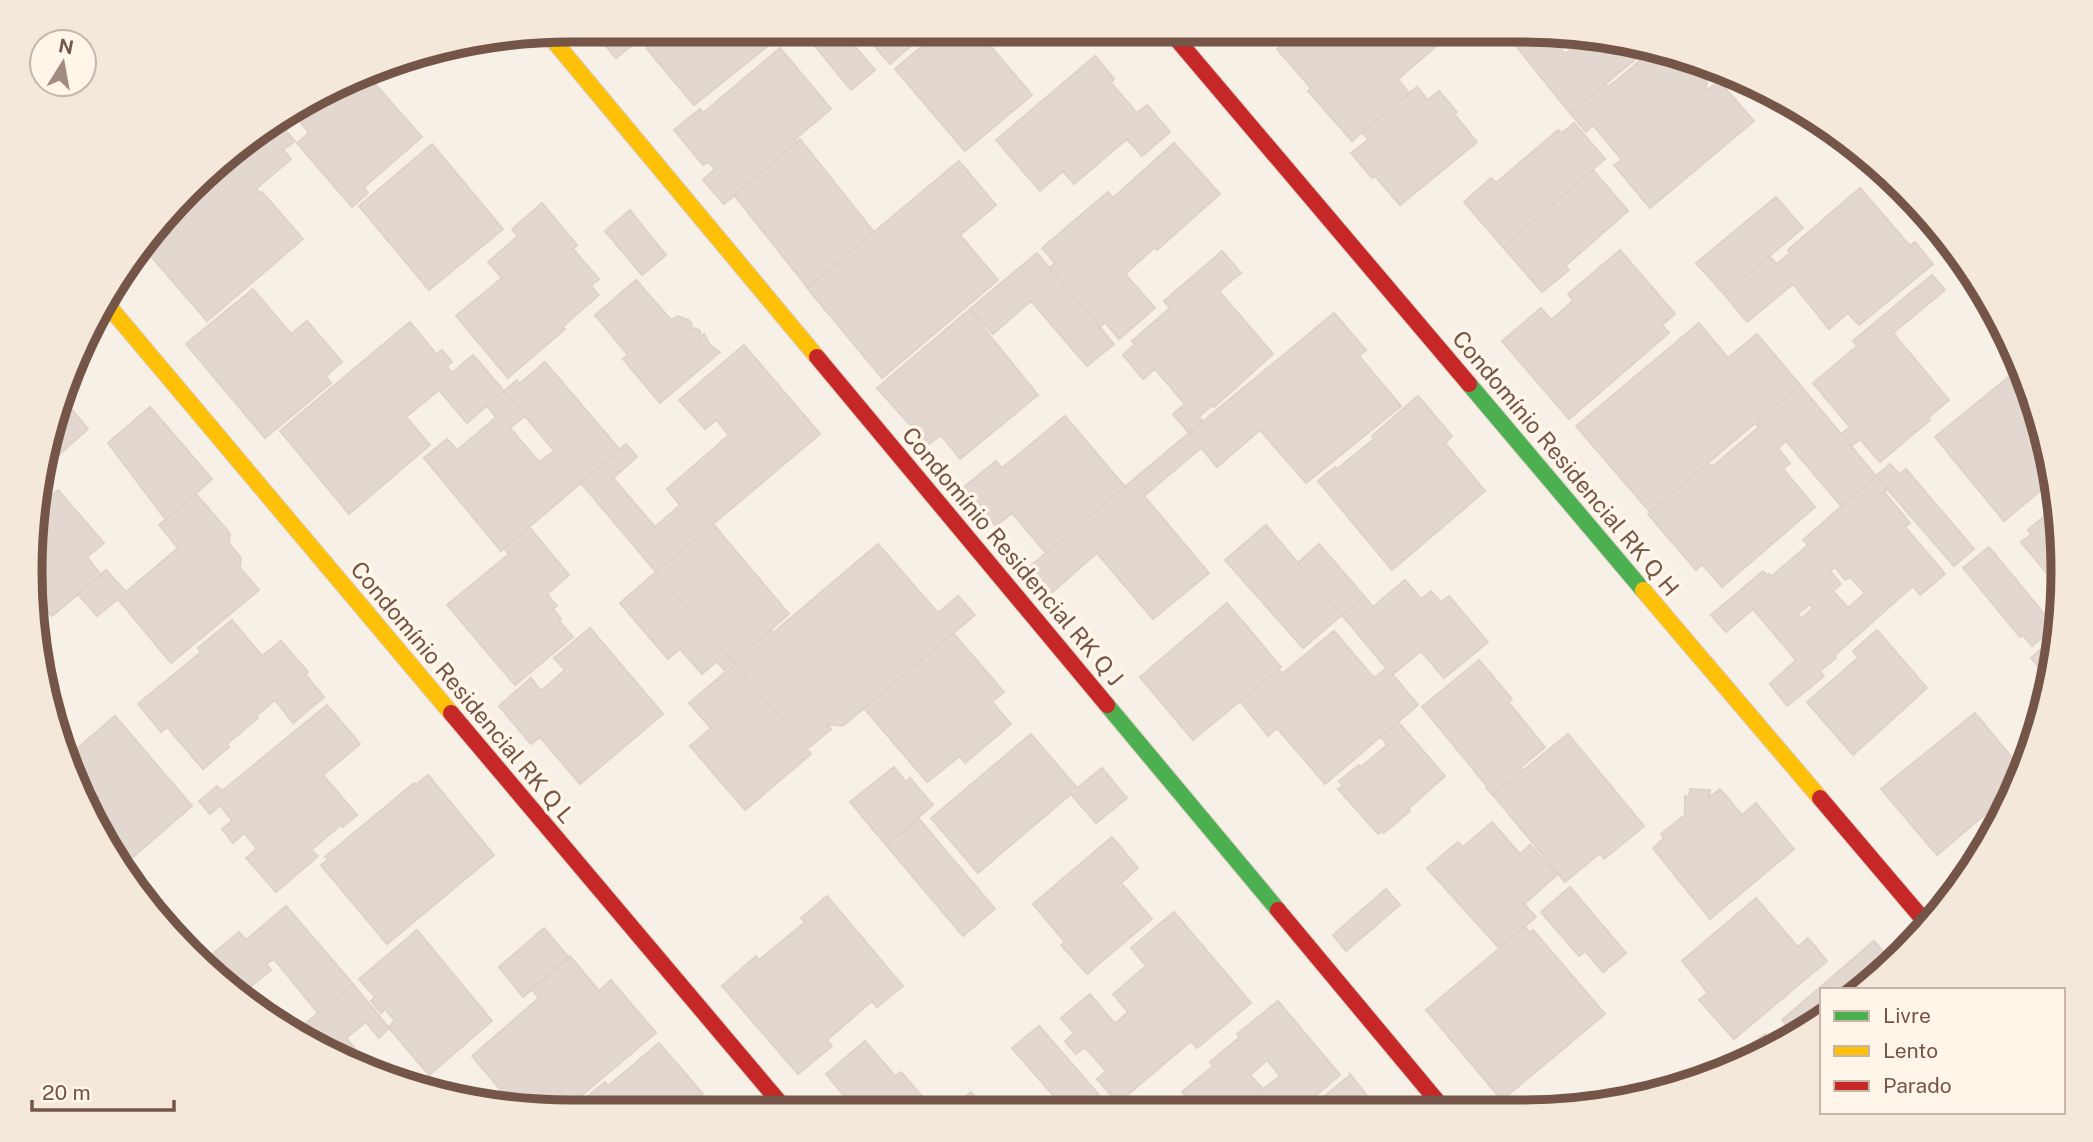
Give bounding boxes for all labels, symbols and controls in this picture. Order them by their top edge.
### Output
north arrow [28,28,98,98]
text: N [57,34,76,59]
street label: Condomínio Residencial RK Q H [1447,325,1685,601]
street label: Condomínio Residencial RK Q J [897,421,1129,691]
street label: Condomínio Residencial RK Q L [345,556,581,828]
legend [1820,988,2065,1114]
text: Livre [1883,1003,1931,1028]
text: Lento [1883,1038,1938,1063]
scale bar [32,1068,173,1112]
text: Parado [1883,1073,1952,1098]
text: 20 m [42,1080,91,1105]

